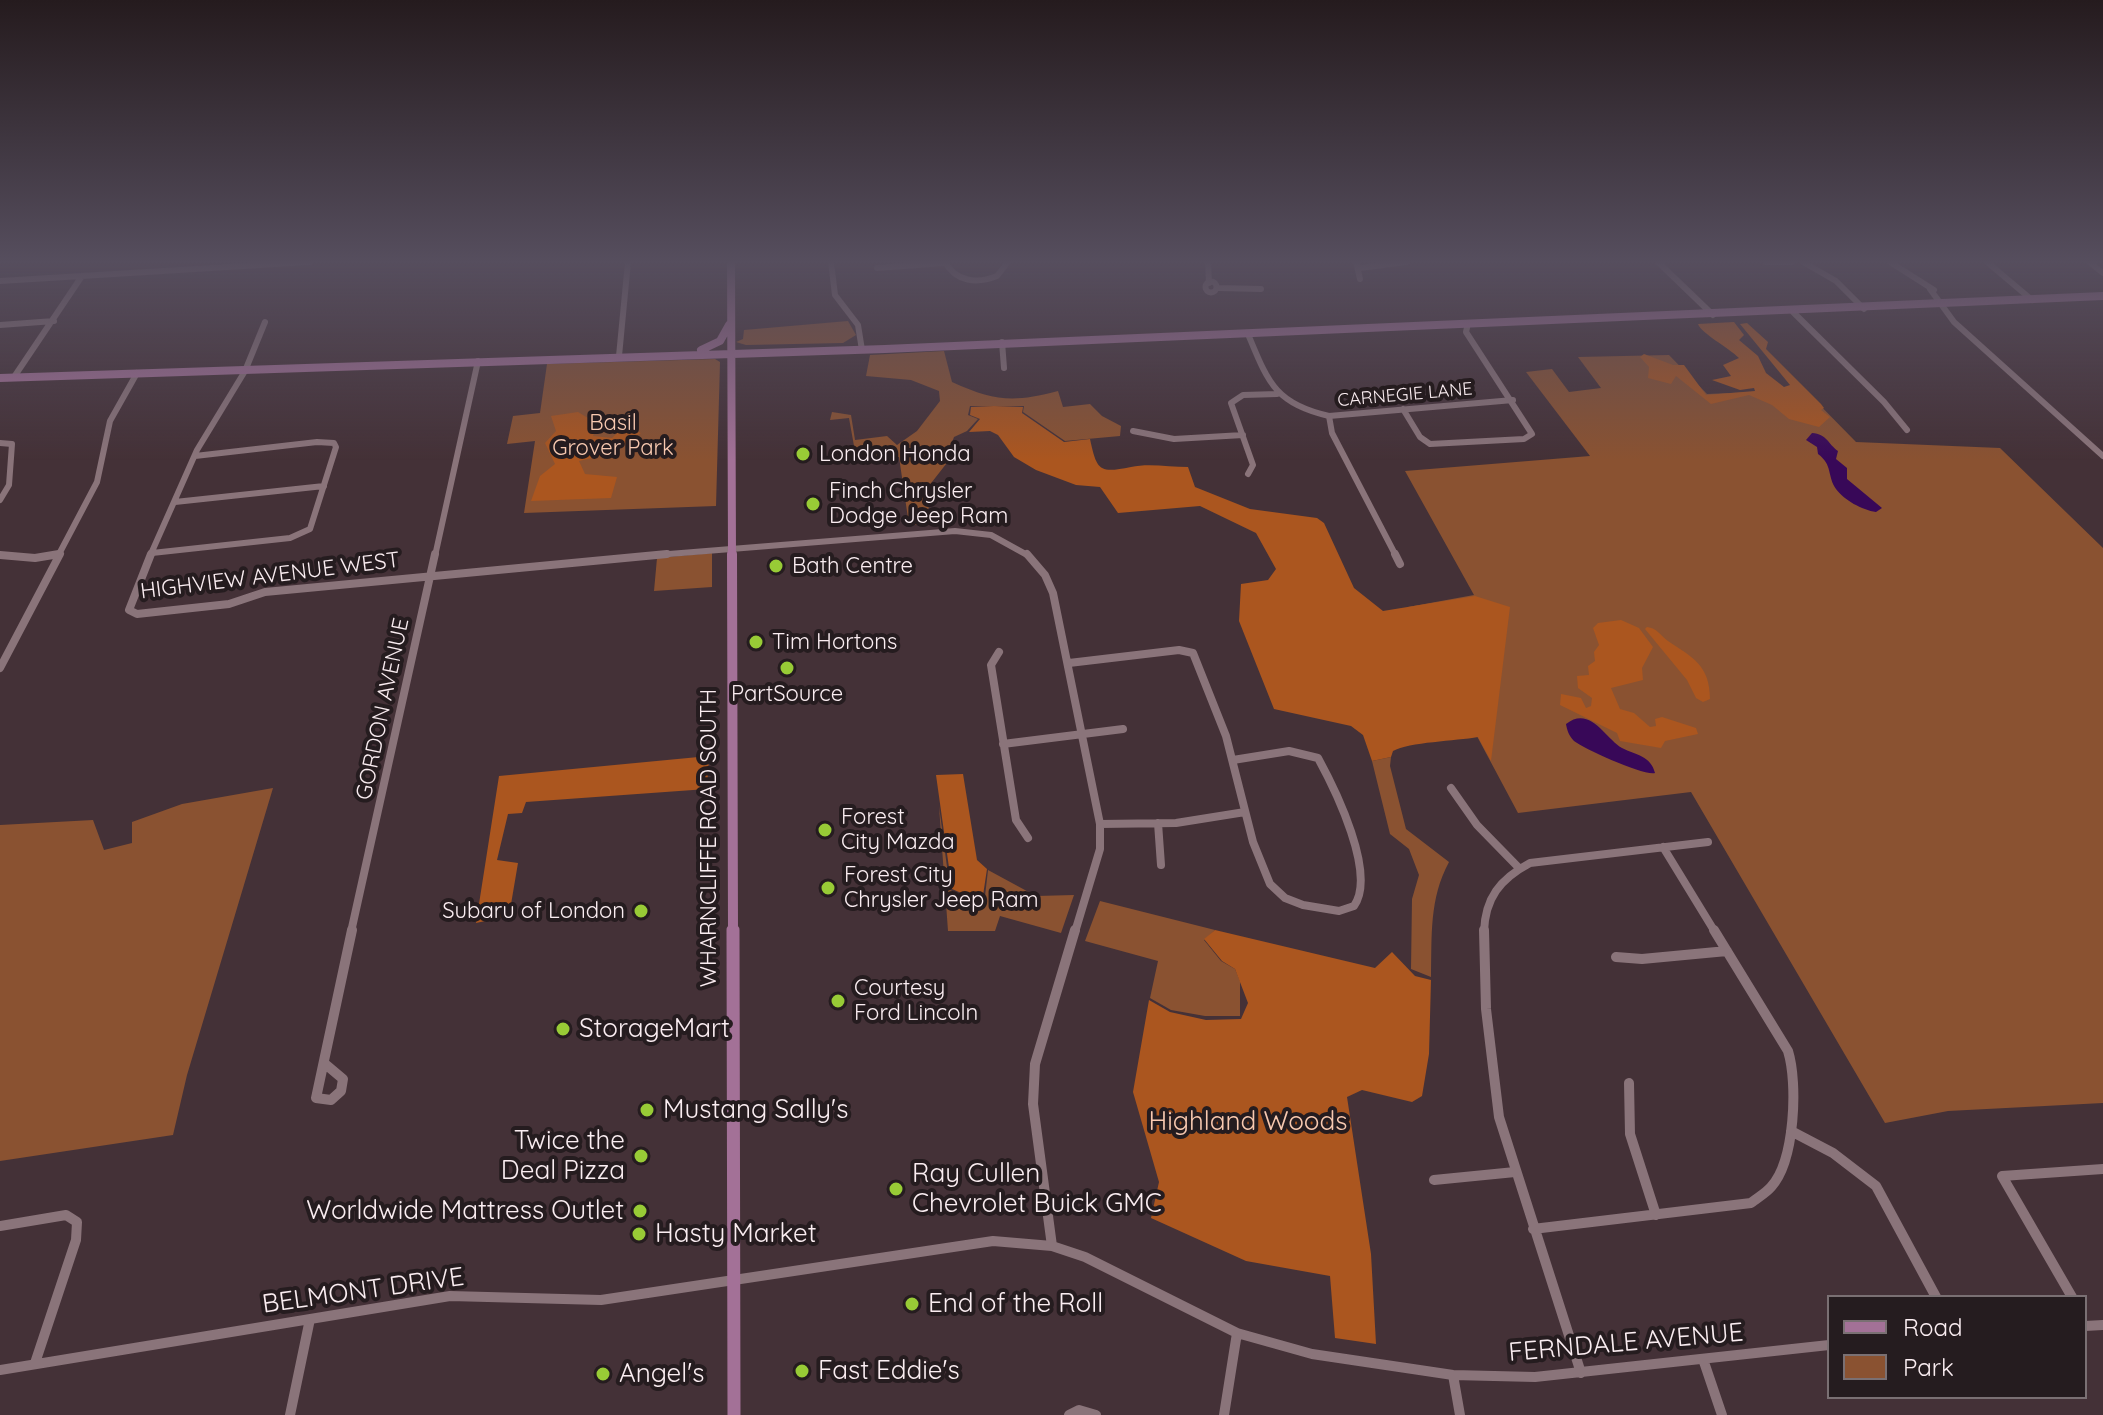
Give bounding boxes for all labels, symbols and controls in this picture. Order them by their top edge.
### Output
street label: CARNEGIE LANE [1337,378,1473,412]
park label: Basil Grover Park [552,410,674,462]
place label: London Honda [819,441,971,467]
marker: London Honda [794,445,812,463]
place label: Finch Chrysler Dodge Jeep Ram [829,478,1008,530]
marker: Finch Chrysler Dodge Jeep Ram [804,495,822,513]
street label: HIGHVIEW AVENUE WEST [139,547,401,605]
place label: Bath Centre [792,553,913,579]
marker: Bath Centre [767,557,785,575]
street label: GORDON AVENUE [351,616,415,802]
place label: Tim Hortons [772,629,897,655]
marker: Tim Hortons [747,633,765,651]
marker: PartSource [778,659,796,677]
place label: PartSource [731,681,843,707]
street label: WHARNCLIFFE ROAD SOUTH [696,689,722,987]
place label: Forest City Mazda [841,804,955,856]
marker: Forest City Mazda [816,821,834,839]
place label: Forest City Chrysler Jeep Ram [844,862,1039,914]
marker: Forest City Chrysler Jeep Ram [819,879,837,897]
place label: Subaru of London [442,898,625,924]
marker: Subaru of London [632,902,650,920]
place label: Courtesy Ford Lincoln [854,975,978,1026]
marker: Courtesy Ford Lincoln [829,992,847,1010]
place label: StorageMart [579,1013,730,1045]
marker: StorageMart [554,1020,572,1038]
place label: Mustang Sally's [663,1094,848,1126]
marker: Mustang Sally's [638,1101,656,1119]
park label: Highland Woods [1149,1106,1347,1138]
place label: Twice the Deal Pizza [501,1125,625,1186]
marker: Twice the Deal Pizza [632,1147,650,1165]
place label: Ray Cullen Chevrolet Buick GMC [912,1158,1162,1220]
marker: Ray Cullen Chevrolet Buick GMC [887,1180,905,1198]
place label: Worldwide Mattress Outlet [306,1195,624,1227]
marker: Worldwide Mattress Outlet [631,1202,649,1220]
place label: Hasty Market [655,1218,816,1250]
marker: Hasty Market [630,1225,648,1243]
street label: BELMONT DRIVE [260,1261,466,1321]
place label: End of the Roll [928,1288,1103,1320]
marker: End of the Roll [903,1295,921,1313]
legend [1827,1295,2087,1399]
text: Road [1903,1312,1963,1342]
street label: FERNDALE AVENUE [1507,1317,1745,1369]
text: Park [1903,1352,1954,1382]
place label: Fast Eddie's [818,1355,960,1387]
place label: Angel's [619,1358,704,1390]
marker: Fast Eddie's [793,1362,811,1380]
marker: Angel's [594,1365,612,1383]

